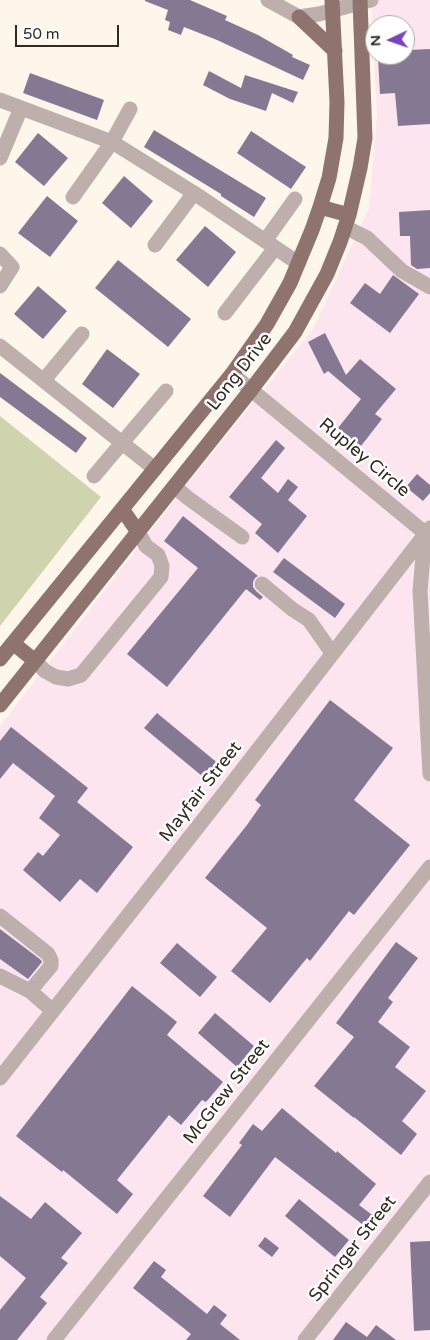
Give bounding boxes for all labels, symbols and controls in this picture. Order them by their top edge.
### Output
scale bar [18,15,121,47]
north arrow [365,15,415,65]
text: 50 m [23,25,60,43]
text: N [367,35,384,47]
street label: Long Drive [203,329,277,415]
street label: Rupley Circle [314,414,414,502]
street label: Mayfair Street [155,738,247,846]
street label: McGrew Street [179,1035,275,1149]
street label: Springer Street [305,1191,401,1307]

